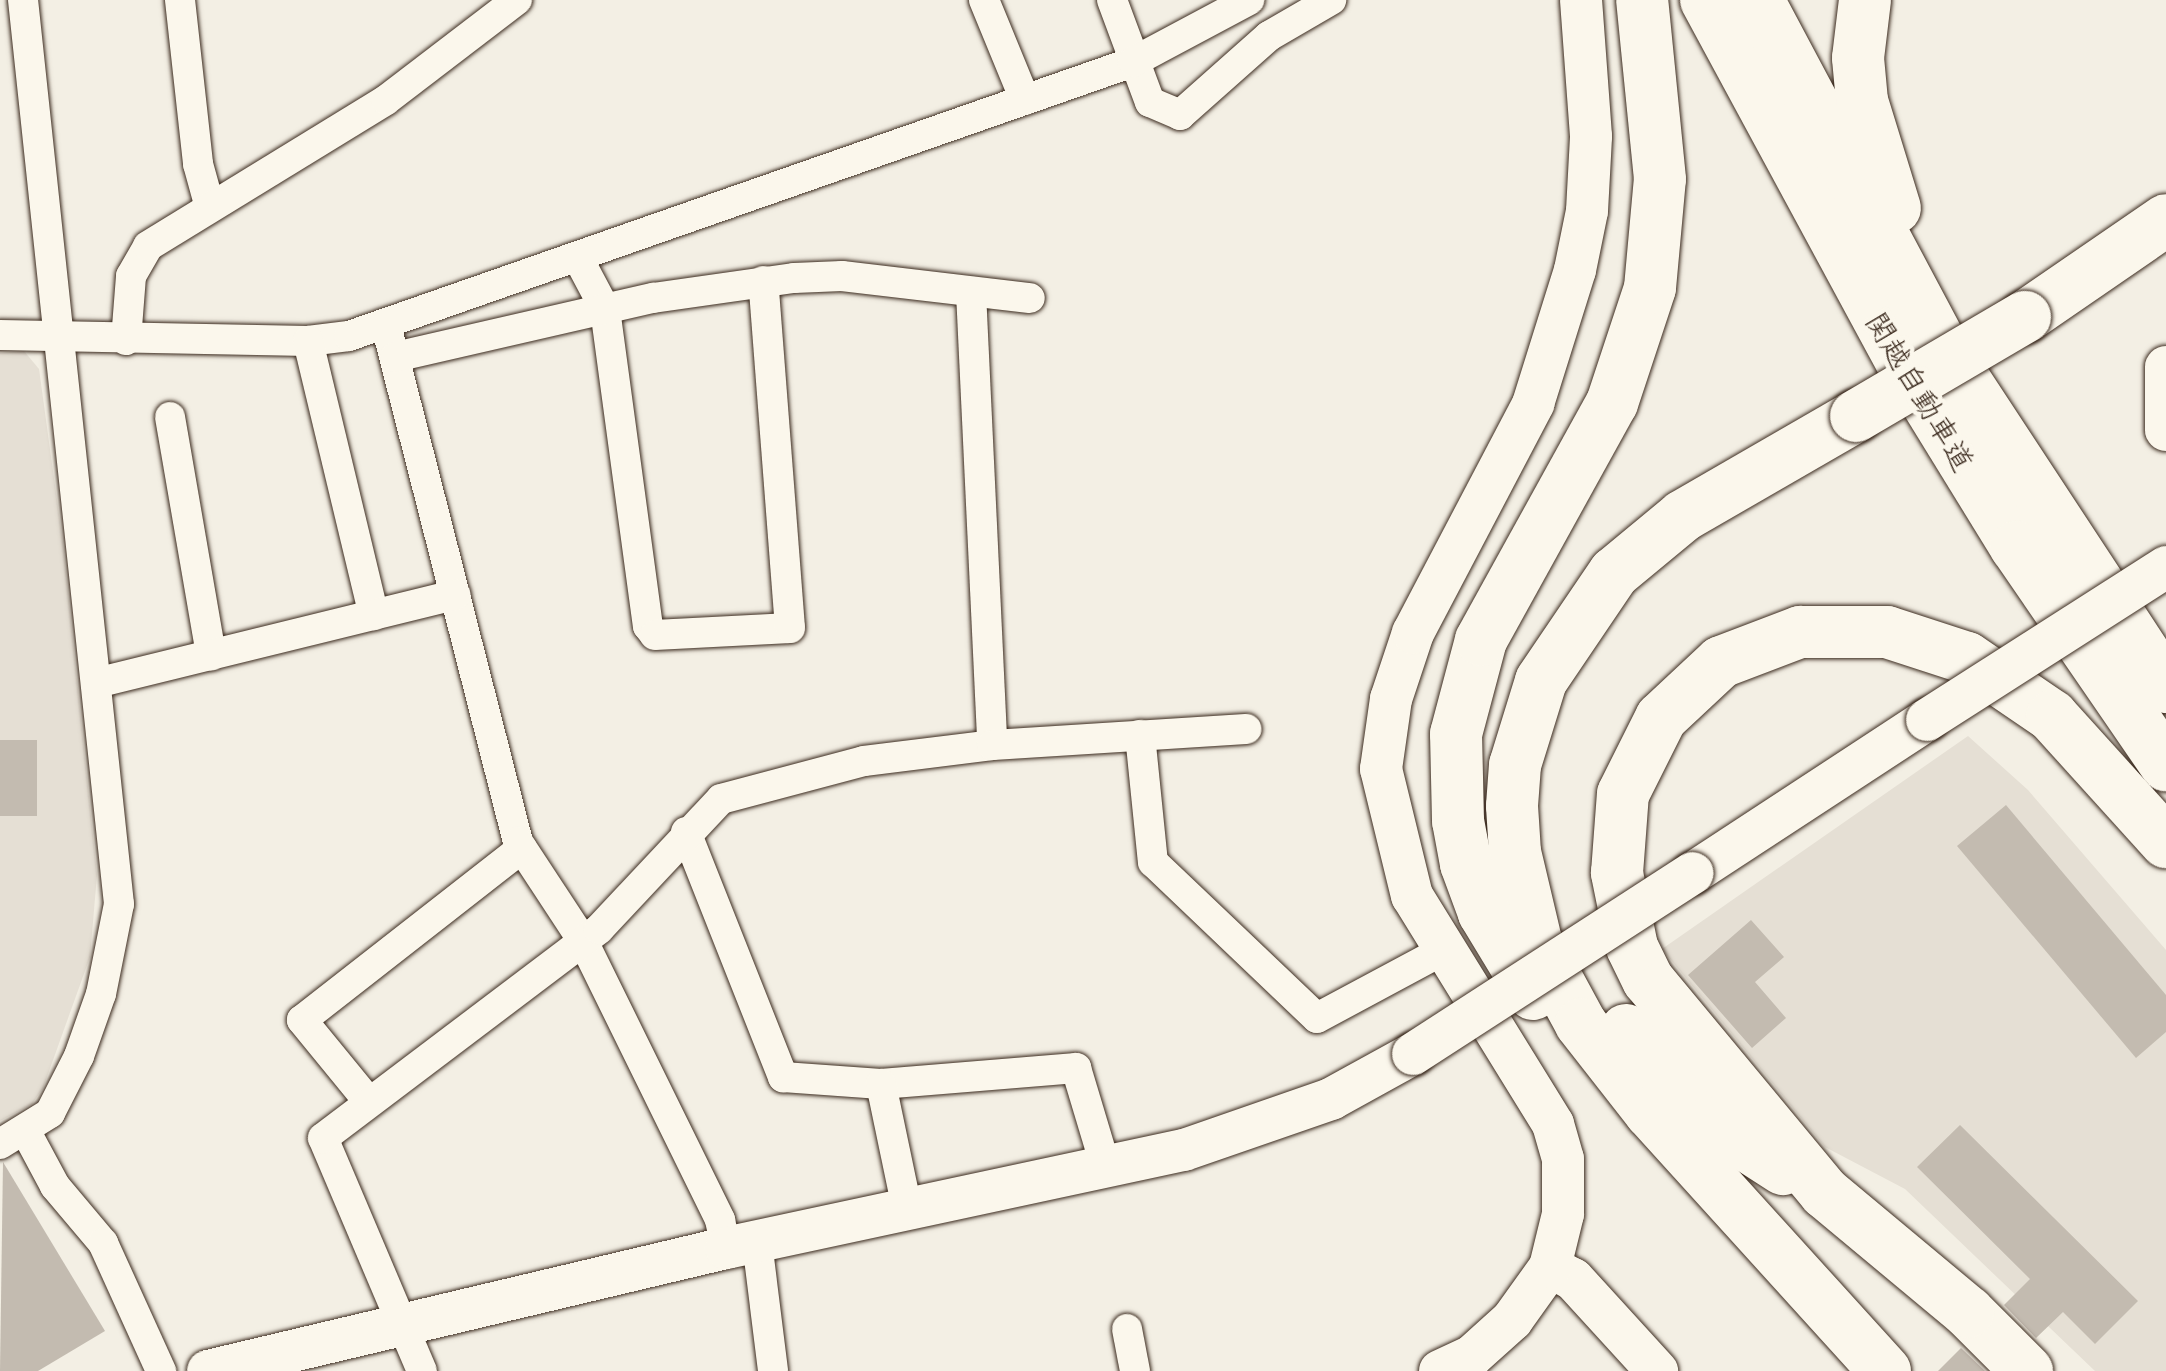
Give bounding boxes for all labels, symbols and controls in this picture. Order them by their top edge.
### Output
street label: 関越自動車道 [1859,305,1983,477]

